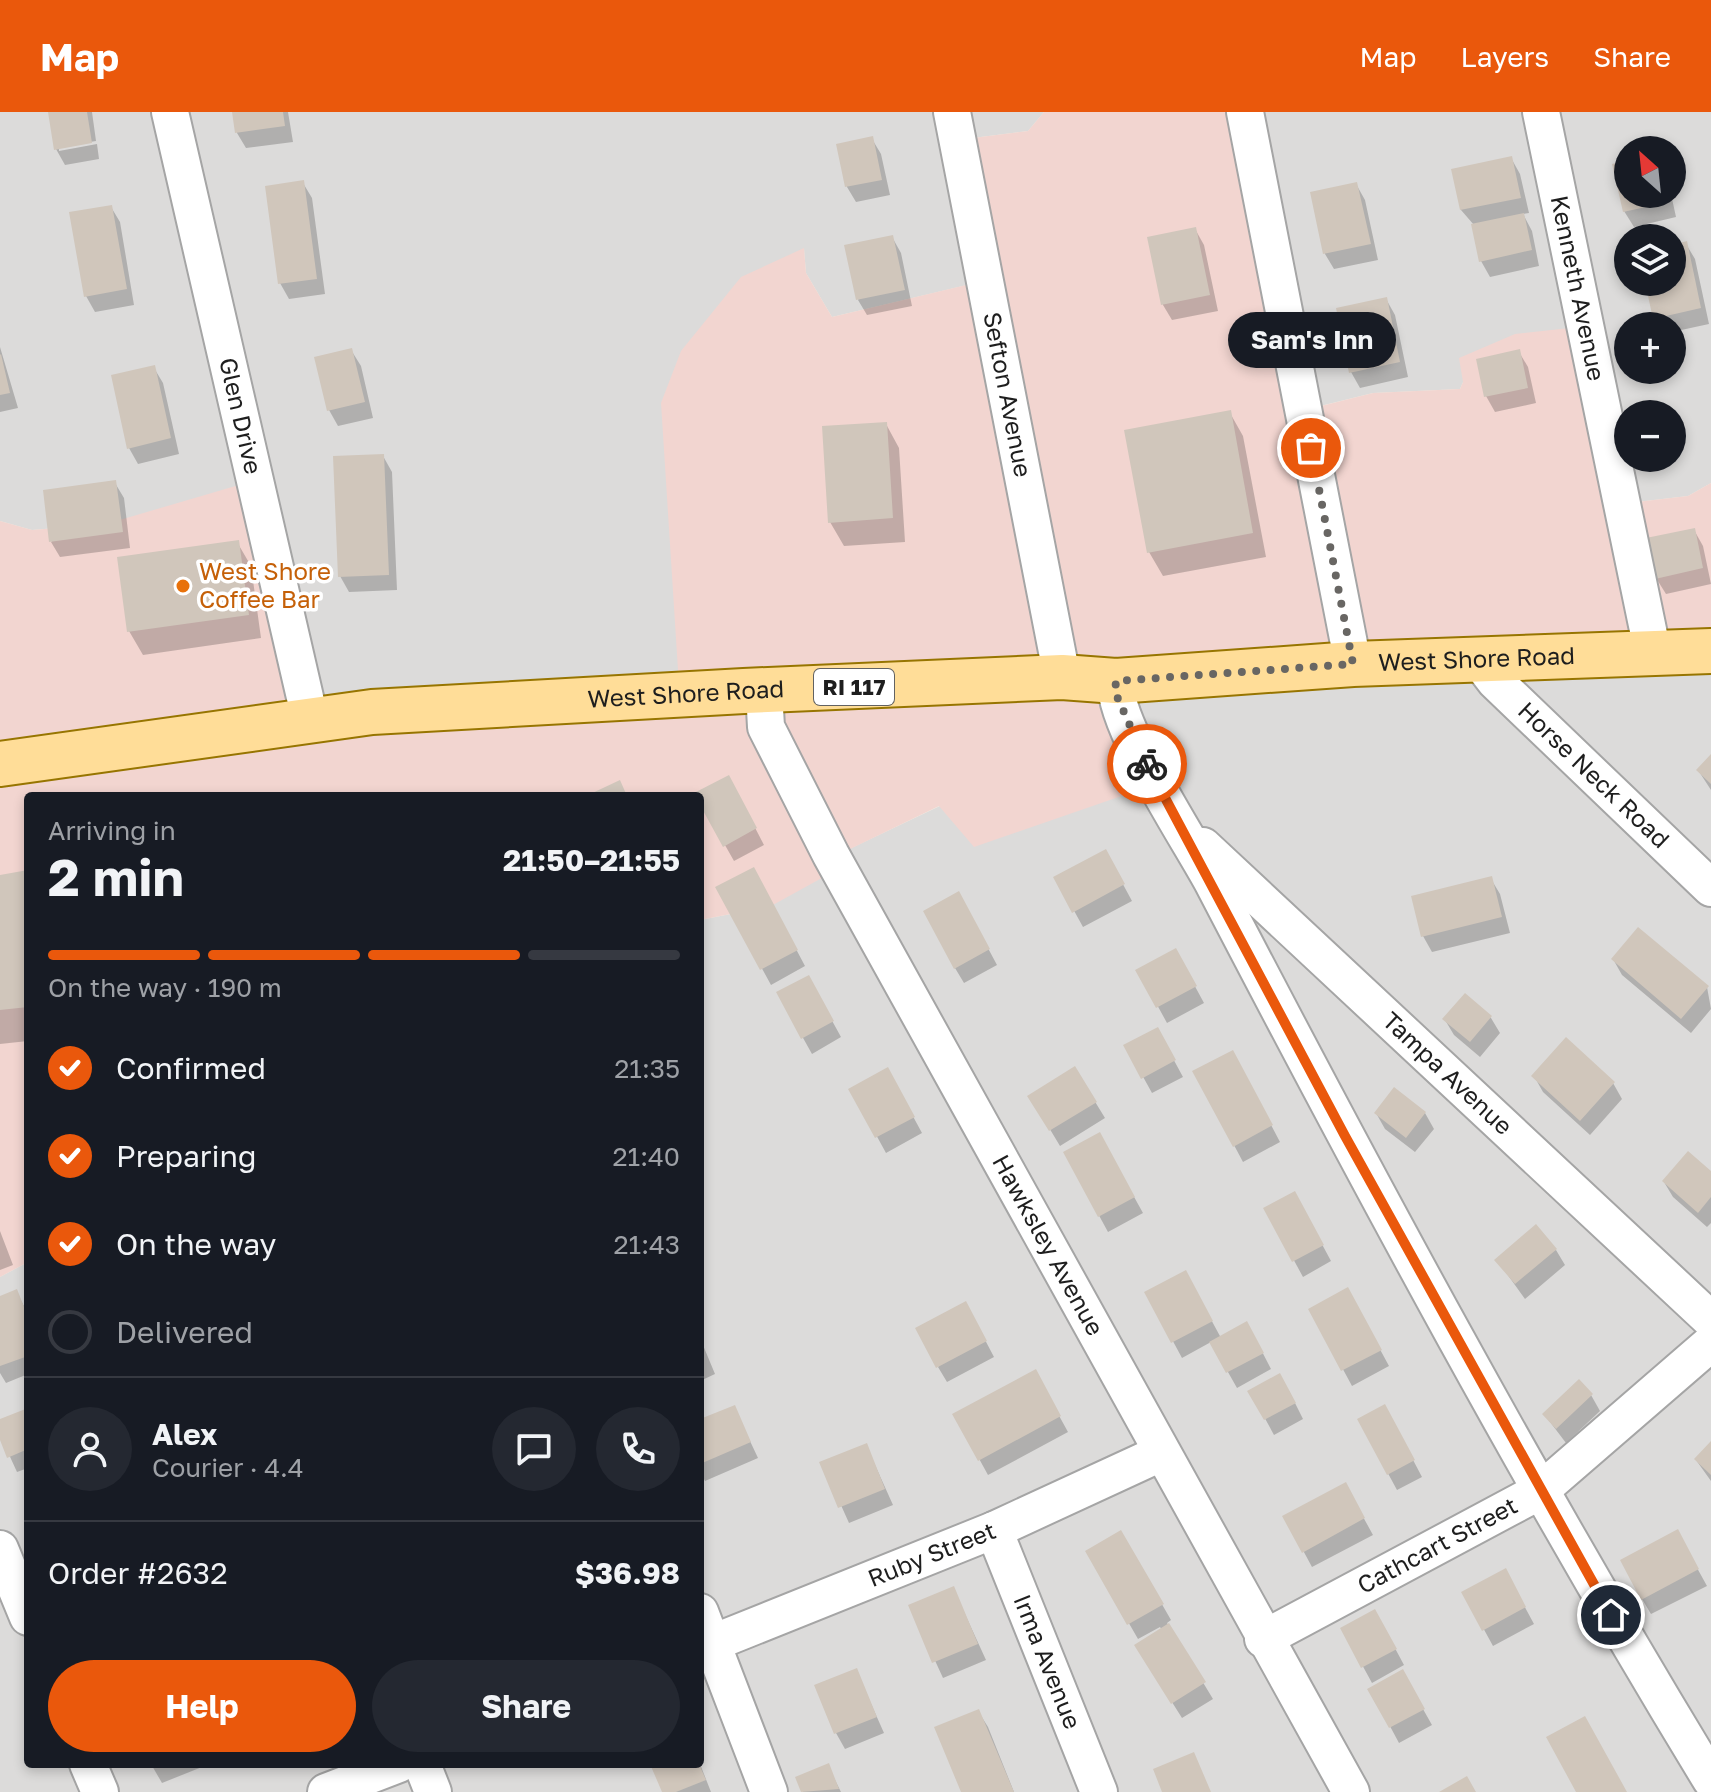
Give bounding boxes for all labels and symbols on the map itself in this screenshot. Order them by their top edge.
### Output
north arrow [1614,136,1686,208]
street label: Kenneth Avenue [1546,193,1612,383]
street label: Sefton Avenue [978,309,1039,479]
callout: Sam's Inn [1227,312,1395,368]
street label: Glen Drive [214,355,269,477]
pin [1277,414,1345,482]
place label: West Shore Coffee Bar [199,556,331,613]
marker: West Shore Coffee Bar [174,577,192,595]
street label: West Shore Road [1378,640,1575,676]
road number: RI 117 [814,669,894,705]
street label: West Shore Road [587,673,785,713]
street label: Horse Neck Road [1513,695,1676,853]
courier [1107,724,1187,804]
street label: Tampa Avenue [1377,1005,1519,1140]
street label: Hawksley Avenue [987,1149,1111,1340]
street label: Cathcart Street [1352,1490,1522,1599]
street label: Ruby Street [863,1515,1000,1592]
pin [1577,1581,1645,1649]
street label: Irma Avenue [1008,1590,1088,1733]

